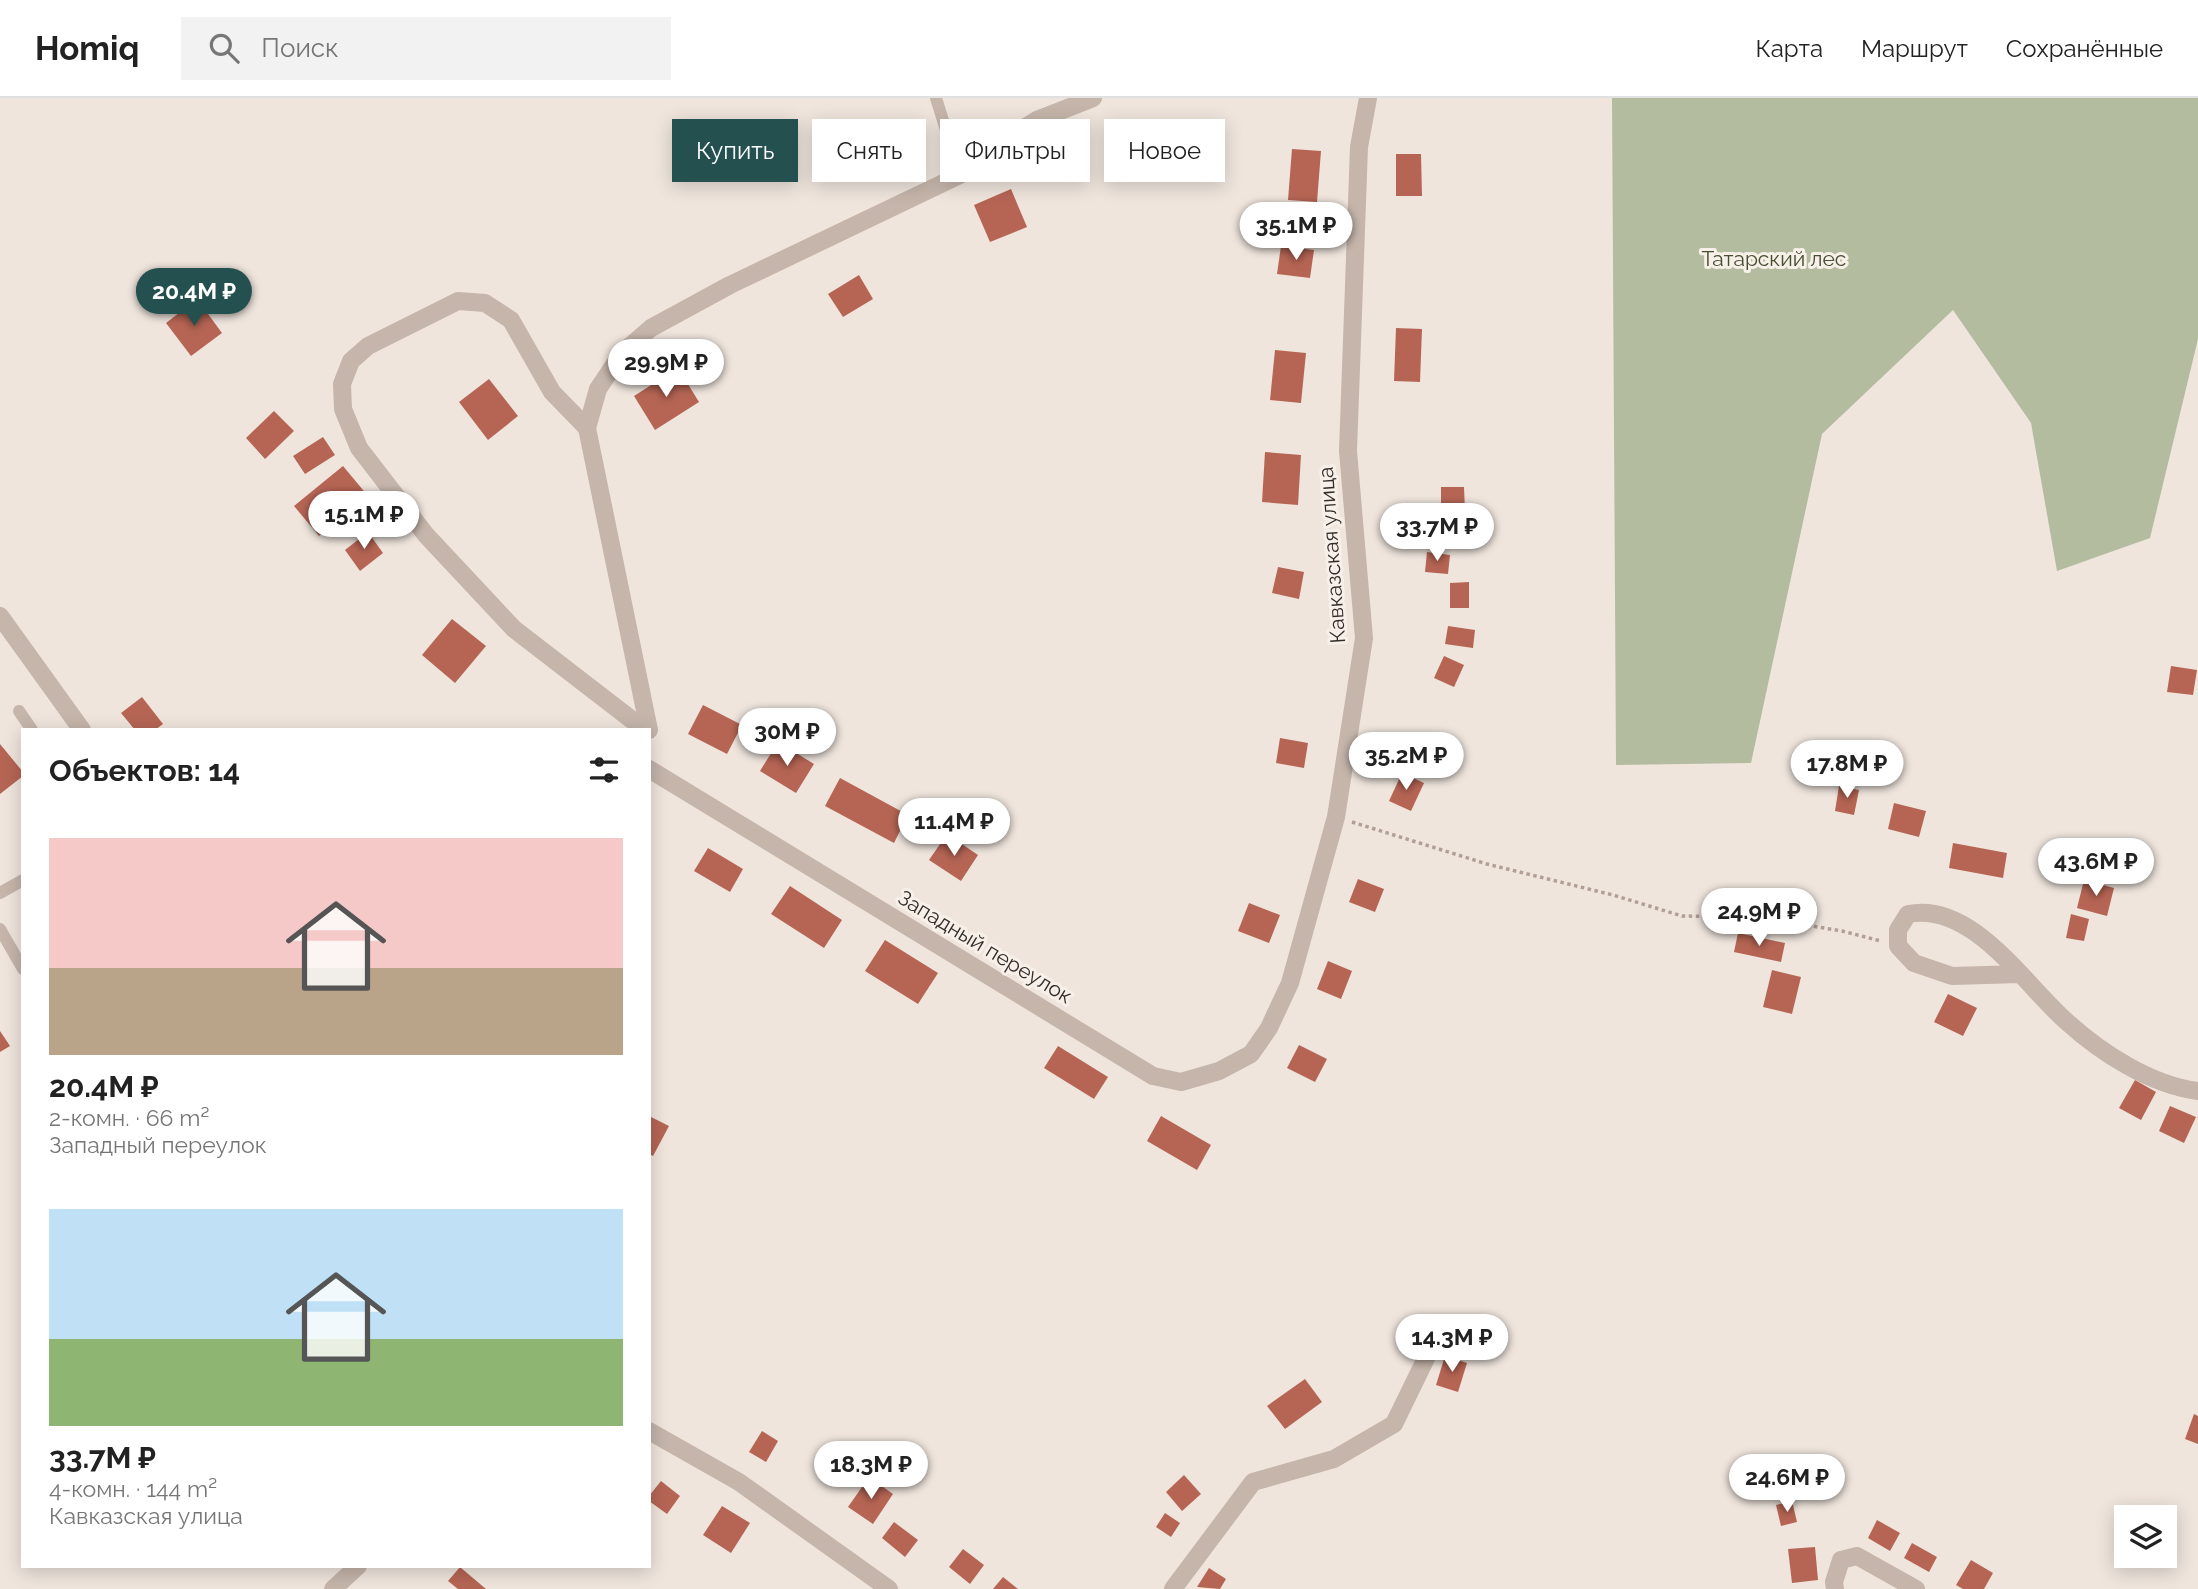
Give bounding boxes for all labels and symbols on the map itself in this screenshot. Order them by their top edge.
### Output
pin: 35.1M ₽ [1231,202,1361,262]
park label: Татарский лес [1702,246,1846,271]
pin: 20.4M ₽ [129,268,259,328]
pin: 29.9M ₽ [601,340,731,399]
street label: Кавказская улица [1313,466,1350,644]
pin: 15.1M ₽ [299,491,429,551]
pin: 33.7M ₽ [1372,504,1502,563]
pin: 30M ₽ [738,708,836,768]
pin: 35.2M ₽ [1341,732,1471,792]
pin: 17.8M ₽ [1782,740,1912,800]
pin: 11.4M ₽ [889,798,1019,858]
pin: 43.6M ₽ [2031,838,2161,898]
street label: Западный переулок [894,885,1077,1009]
pin: 24.9M ₽ [1694,888,1824,948]
pin: 14.3M ₽ [1387,1314,1517,1374]
pin: 18.3M ₽ [806,1442,936,1501]
pin: 24.6M ₽ [1722,1454,1852,1514]

